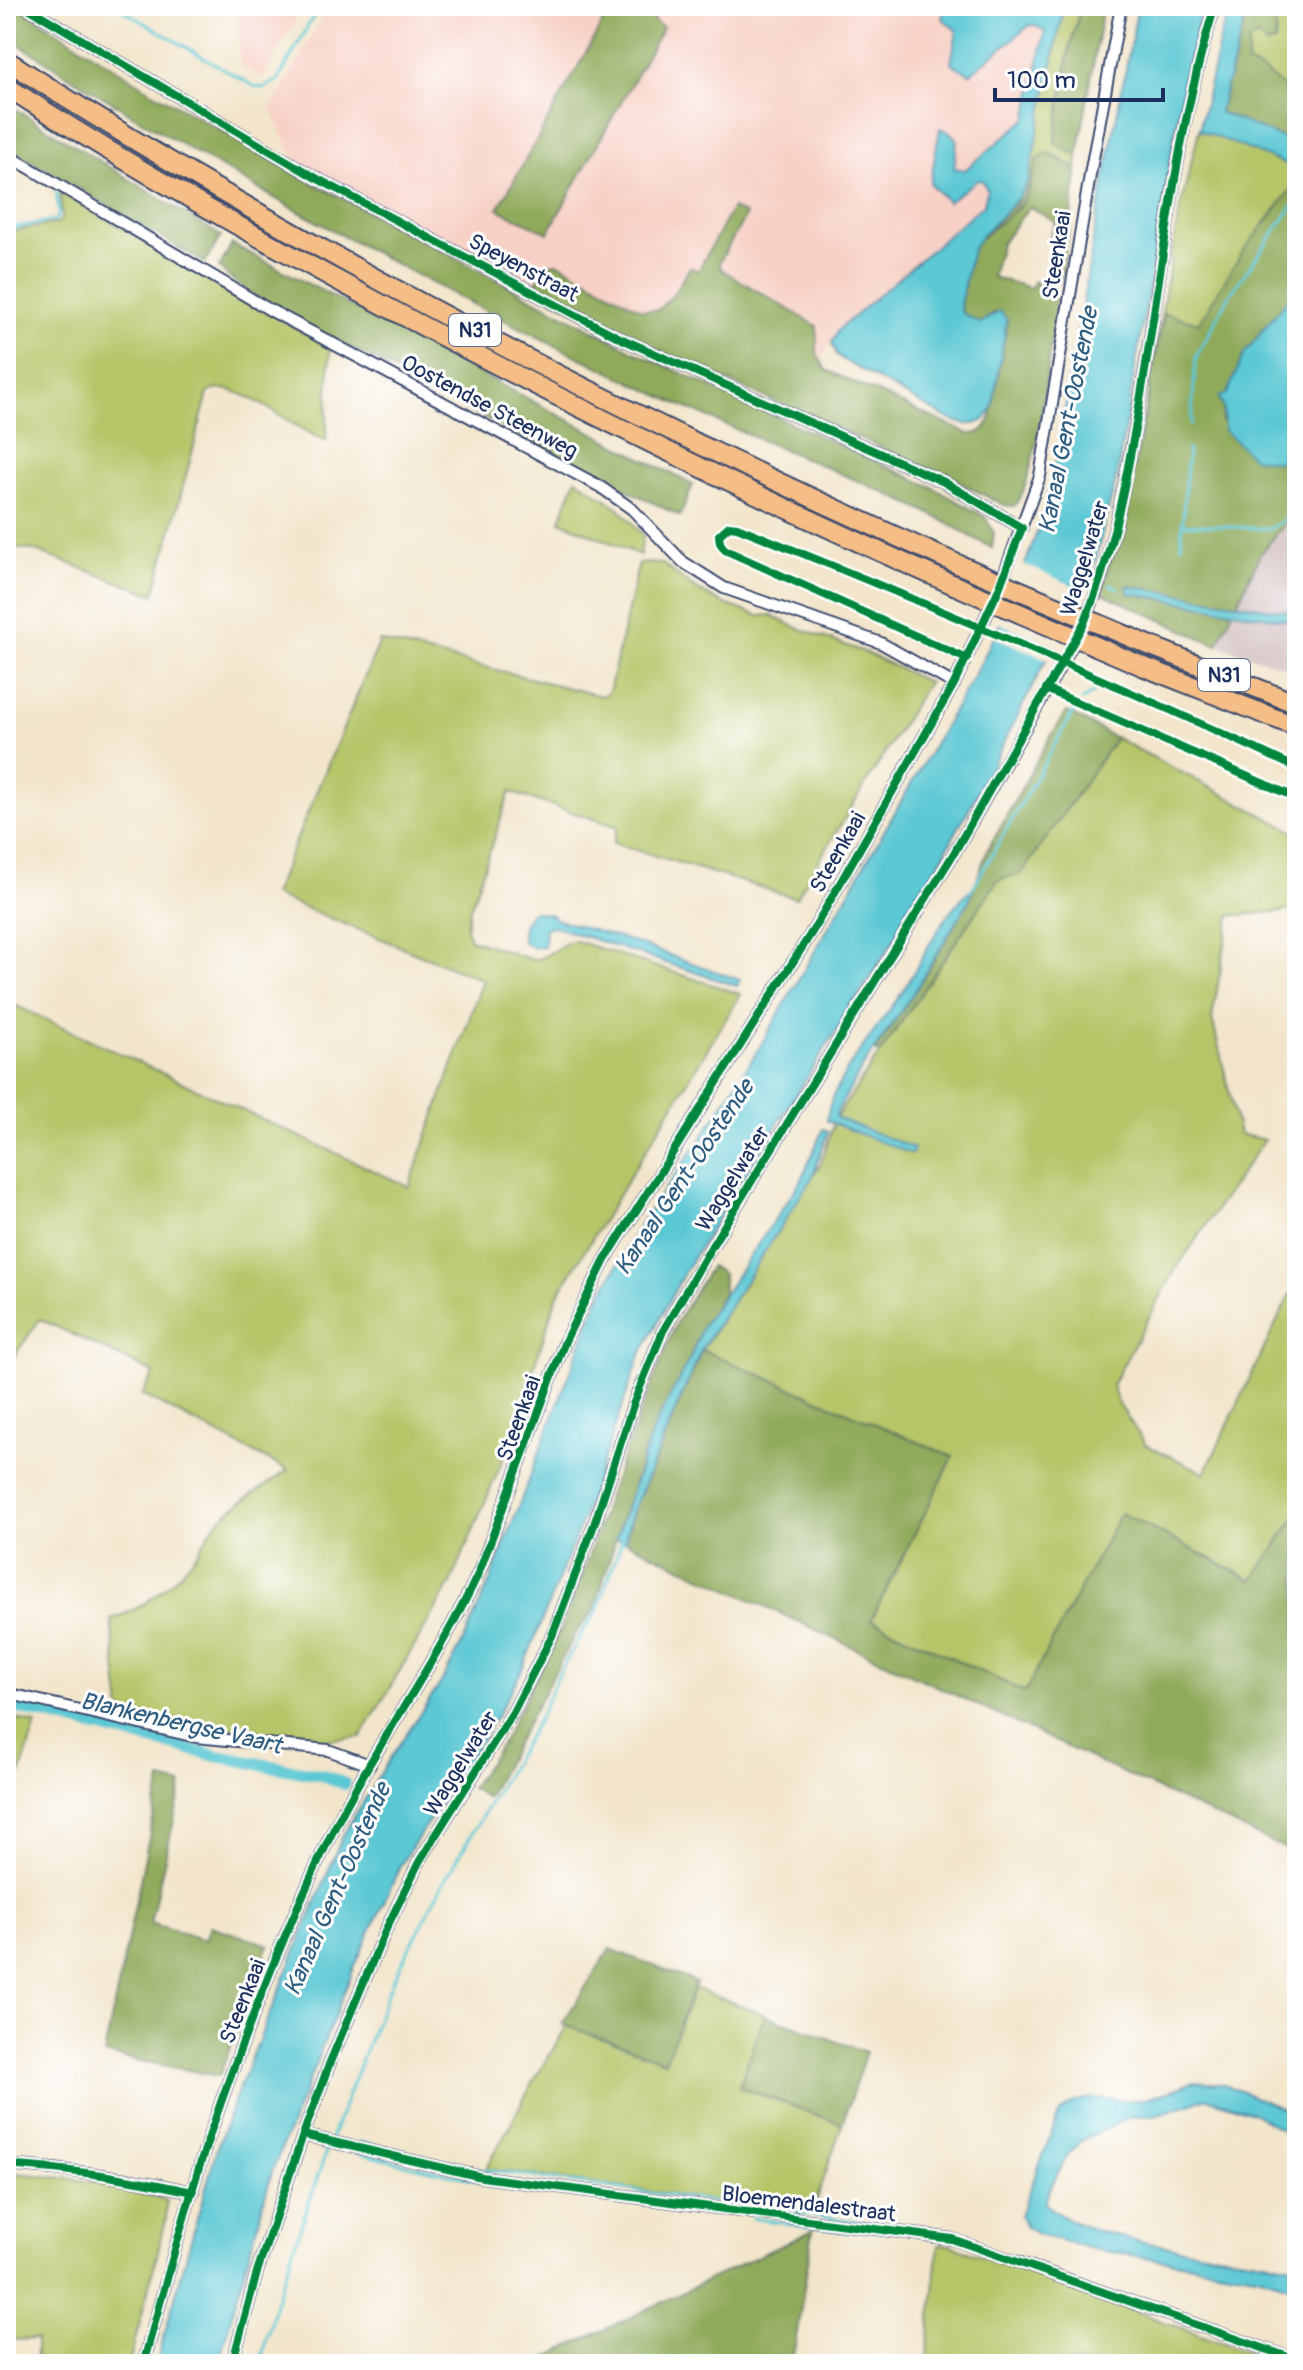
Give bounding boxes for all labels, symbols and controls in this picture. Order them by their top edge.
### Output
scale bar [995,52,1163,102]
text: 100 m [1007,66,1076,95]
street label: Steenkaai [1036,209,1078,301]
street label: Speyenstraat [464,227,584,309]
water label: Kanaal Gent-Oostende [1032,303,1105,536]
road number: N31 [449,314,501,346]
street label: Oostendse Steenweg [397,349,583,465]
street label: Waggelwater [1054,497,1116,619]
road number: N31 [1198,659,1250,691]
street label: Steenkaai [804,807,872,898]
water label: Kanaal Gent-Oostende [608,1072,762,1281]
street label: Waggelwater [689,1120,776,1237]
street label: Steenkaai [491,1372,547,1465]
water label: Blankenbergse Vaart [78,1686,286,1761]
street label: Waggelwater [417,1705,504,1822]
water label: Kanaal Gent-Oostende [278,1776,398,2000]
street label: Steenkaai [213,1955,273,2048]
street label: Bloemendalestraat [720,2179,897,2229]

